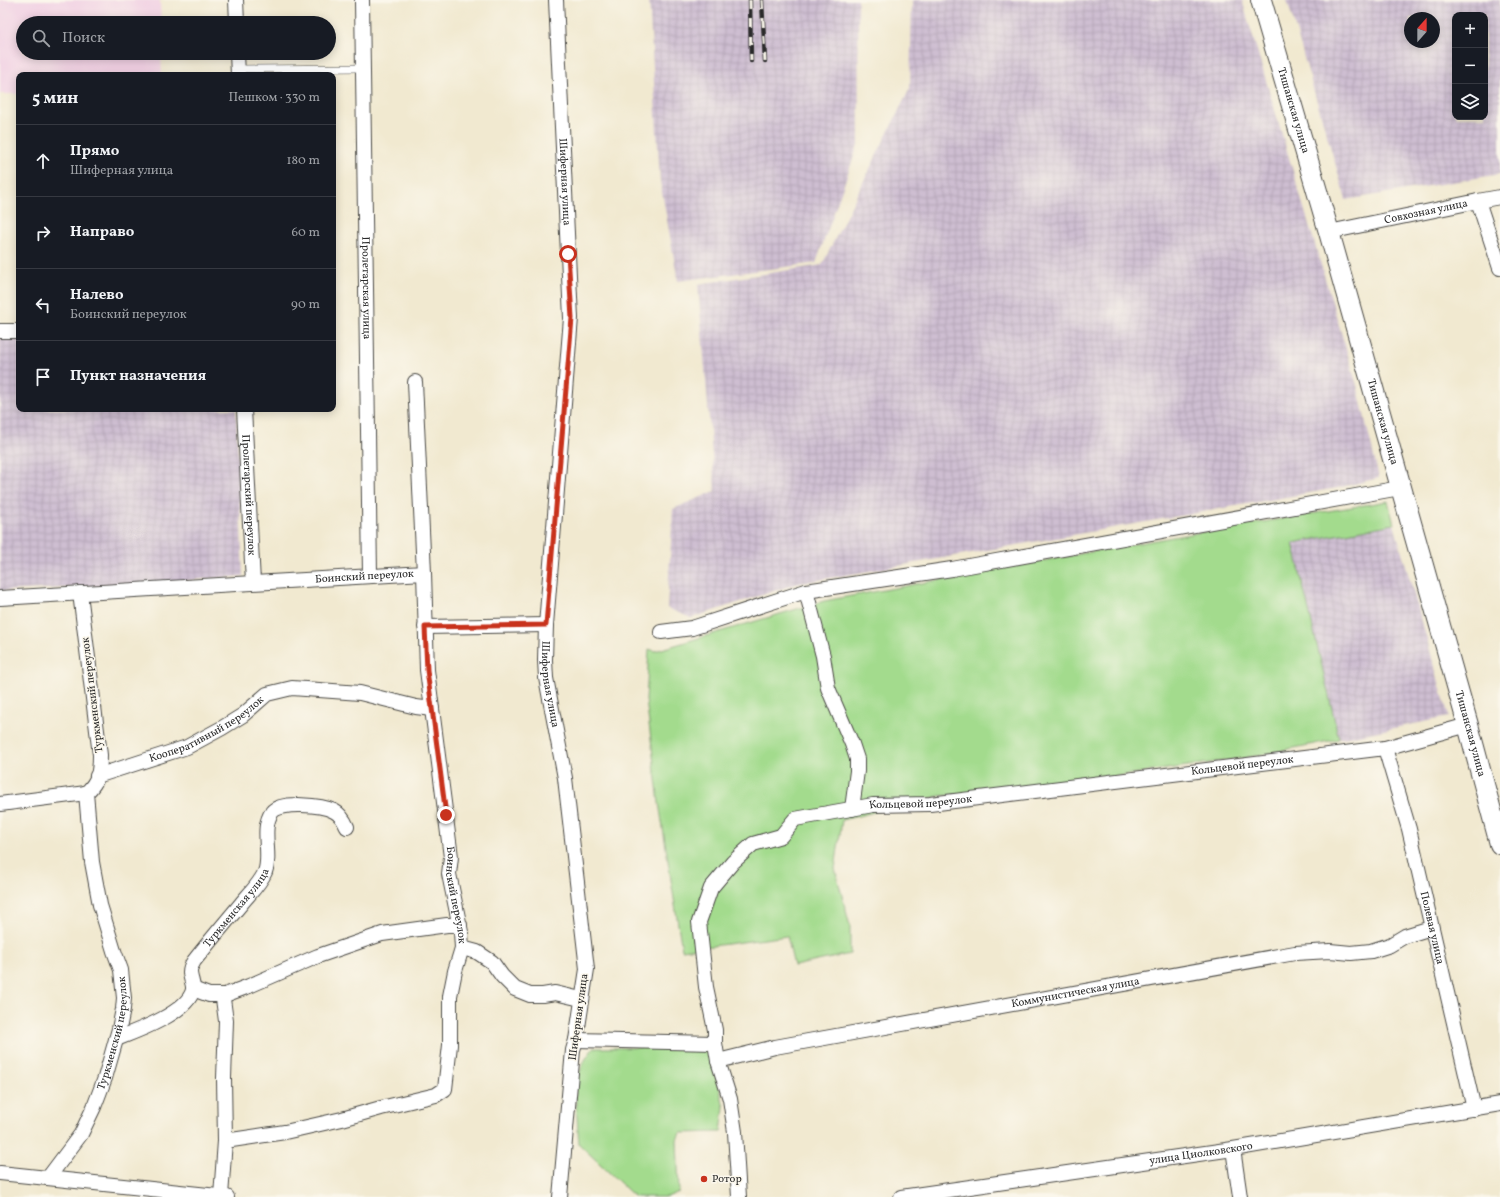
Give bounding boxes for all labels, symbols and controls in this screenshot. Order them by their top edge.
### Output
north arrow [1404,12,1440,48]
map controls [1452,12,1488,120]
button: + [1452,12,1488,48]
search box [16,16,336,60]
icon: search [30,27,52,49]
text: Поиск [62,28,105,49]
button: − [1452,48,1488,84]
street label: Тишанская улица [1274,66,1313,155]
button: layers [1452,84,1488,120]
text: 5 мин [32,87,78,110]
text: Пешком · 330 m [228,89,320,107]
street label: Шиферная улица [555,138,574,226]
text: Прямо [70,141,119,162]
icon: ahead [32,150,54,172]
text: 180 m [286,152,320,170]
text: Шиферная улица [70,162,173,180]
street label: Совхозная улица [1383,196,1470,228]
icon: right [32,222,54,244]
text: Направо [70,222,134,243]
text: 60 m [292,224,320,242]
street label: Пролетарская улица [358,236,374,340]
route start [559,245,577,263]
text: Налево [70,285,124,306]
icon: left [32,294,54,316]
text: 90 m [291,296,320,314]
text: Боинский переулок [70,306,187,324]
icon: arrive [32,366,54,388]
text: Пункт назначения [70,366,206,387]
street label: Тишанская улица [1363,377,1402,467]
street label: Пролетарский переулок [238,434,259,556]
street label: Боинский переулок [315,566,414,587]
street label: Туркменский переулок [78,636,108,754]
street label: Шиферная улица [537,641,563,729]
street label: Тишанская улица [1451,689,1489,779]
street label: Кооперативный переулок [147,692,267,766]
street label: Кольцевой переулок [1190,752,1295,779]
street label: Кольцевой переулок [868,791,973,813]
route end [437,806,455,824]
street label: Боинский переулок [441,845,469,944]
street label: Туркменская улица [200,866,273,951]
street label: Полевая улица [1416,890,1448,966]
street label: Шиферная улица [565,972,593,1061]
street label: Коммунистическая улица [1010,974,1141,1012]
street label: Туркменский переулок [94,975,132,1092]
street label: улица Циолковского [1148,1138,1254,1169]
place label: Poтор [712,1172,742,1187]
marker: Poтор [699,1174,709,1184]

